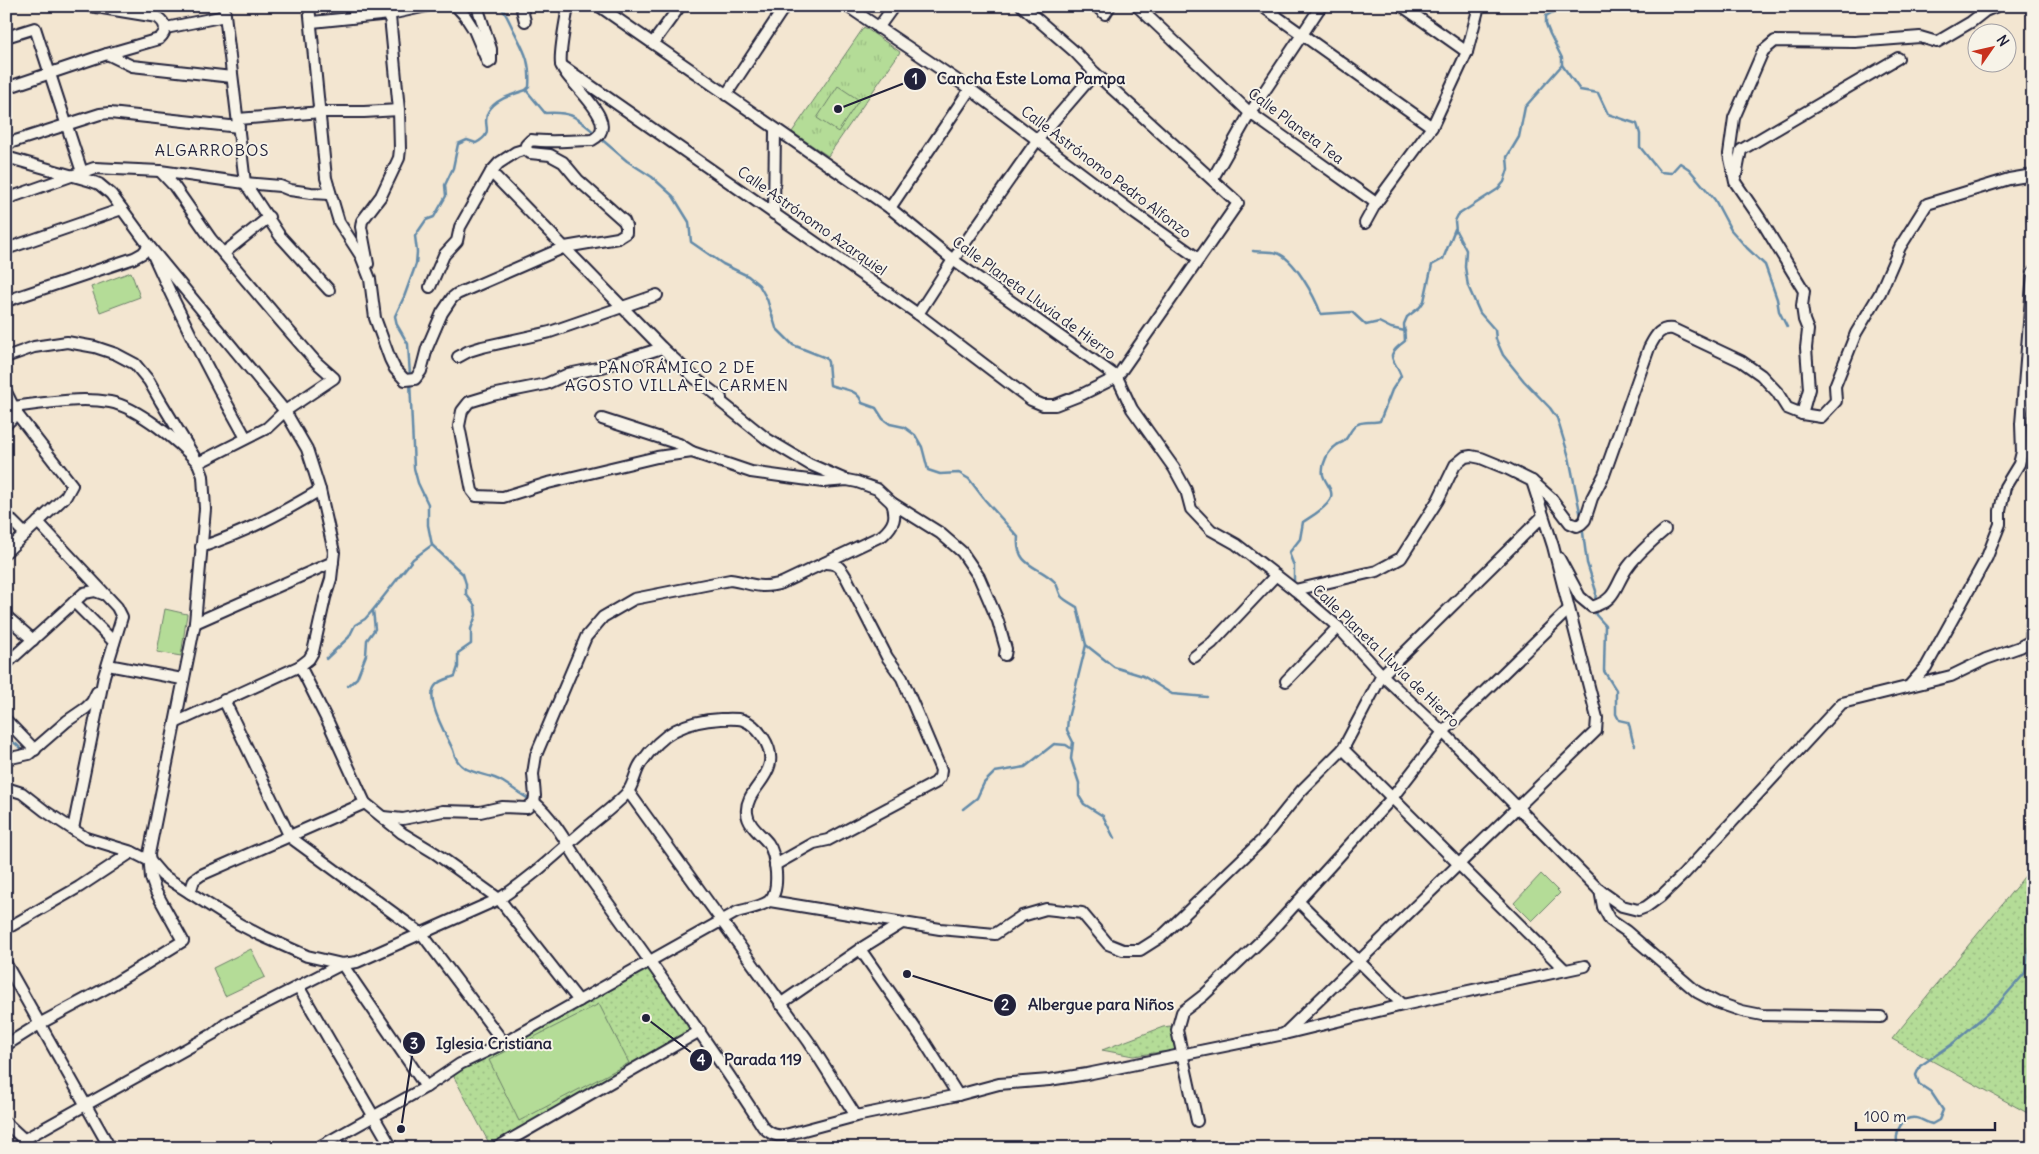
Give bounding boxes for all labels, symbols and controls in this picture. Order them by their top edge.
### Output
north arrow [1966,22,2016,72]
text: N [1993,32,2013,50]
callout: Cancha Este Loma Pampa [902,63,1136,94]
text: Cancha Este Loma Pampa [937,68,1125,89]
text: 1 [912,69,918,88]
street label: Calle Planeta Tea [1245,83,1348,168]
street label: Calle Astrónomo Pedro Alfonzo [1017,101,1195,242]
district label: ALGARROBOS [155,140,269,160]
street label: Calle Astrónomo Azarquiel [734,162,891,279]
street label: Calle Planeta Lluvia de Hierro [949,232,1120,363]
district label: PANORÁMICO 2 DE AGOSTO VILLA EL CARMEN [565,357,789,395]
street label: Calle Planeta Lluvia de Hierro [1309,580,1464,731]
callout: Albergue para Niños [993,989,1183,1020]
text: Albergue para Niños [1028,994,1174,1015]
text: 2 [1001,995,1009,1014]
callout: Iglesia Cristiana [401,1028,562,1059]
text: Iglesia Cristiana [436,1033,552,1054]
text: 3 [410,1034,418,1053]
callout: Parada 119 [689,1044,812,1075]
text: Parada 119 [724,1049,802,1069]
text: 4 [697,1050,706,1069]
scale bar [1856,1099,1995,1131]
text: 100 m [1864,1107,1906,1126]

